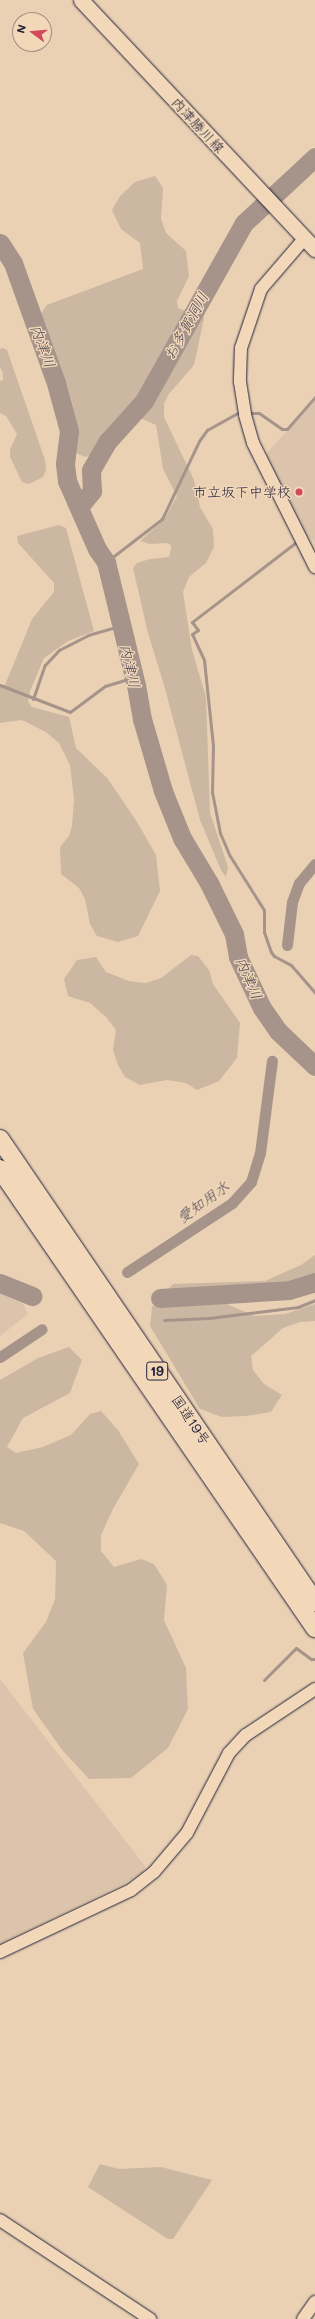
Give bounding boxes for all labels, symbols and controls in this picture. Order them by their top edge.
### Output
north arrow [12,12,52,52]
text: N [13,23,29,35]
street label: 内津勝川線 [168,94,228,156]
water label: お多賀洞川 [160,289,212,363]
water label: 内津川 [27,322,59,370]
place label: 市立坂下中学校 [193,484,291,500]
marker: 市立坂下中学校 [294,487,304,497]
water label: 内津川 [116,642,144,690]
water label: 内津川 [232,954,266,1002]
water label: 愛知用水 [173,1177,233,1227]
road number: 19 [146,1360,168,1382]
street label: 国道19号 [168,1392,214,1448]

